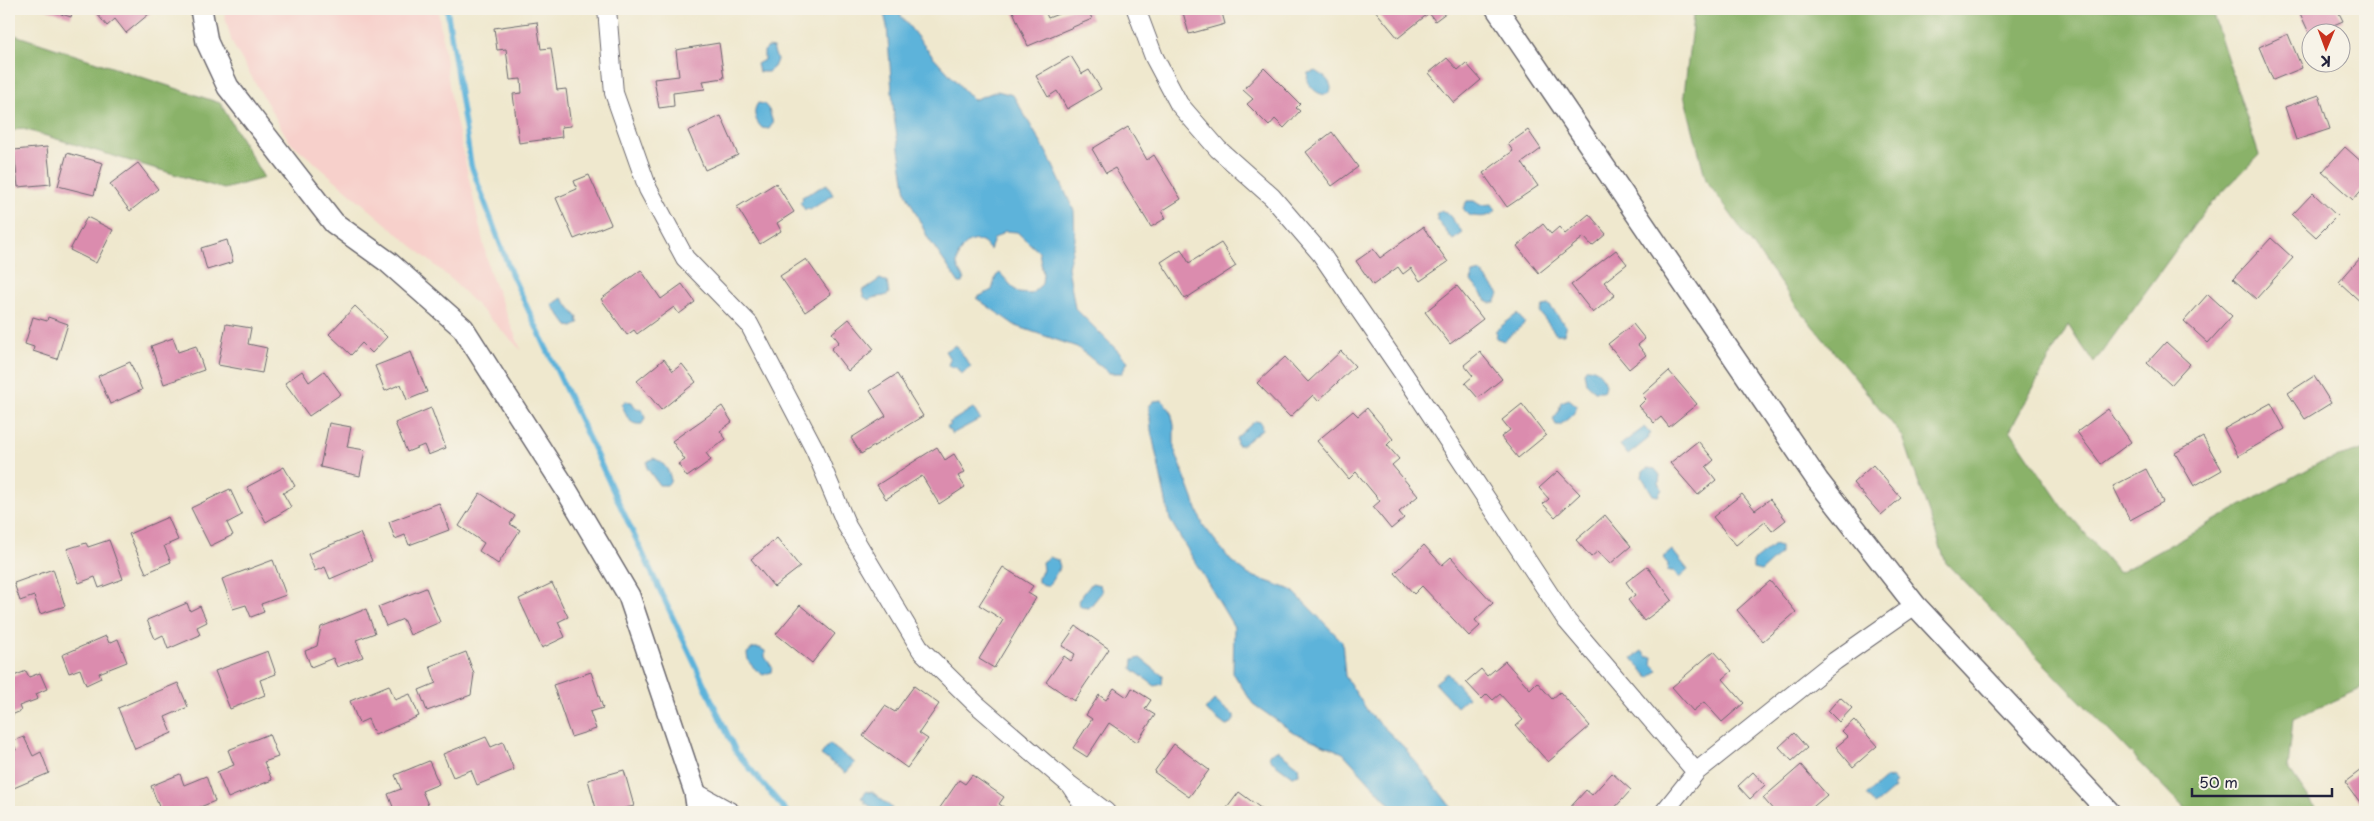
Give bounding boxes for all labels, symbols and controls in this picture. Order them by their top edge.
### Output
north arrow [2302,22,2352,72]
text: K [2320,51,2331,72]
scale bar [2192,766,2332,798]
text: 50 m [2199,770,2238,793]

